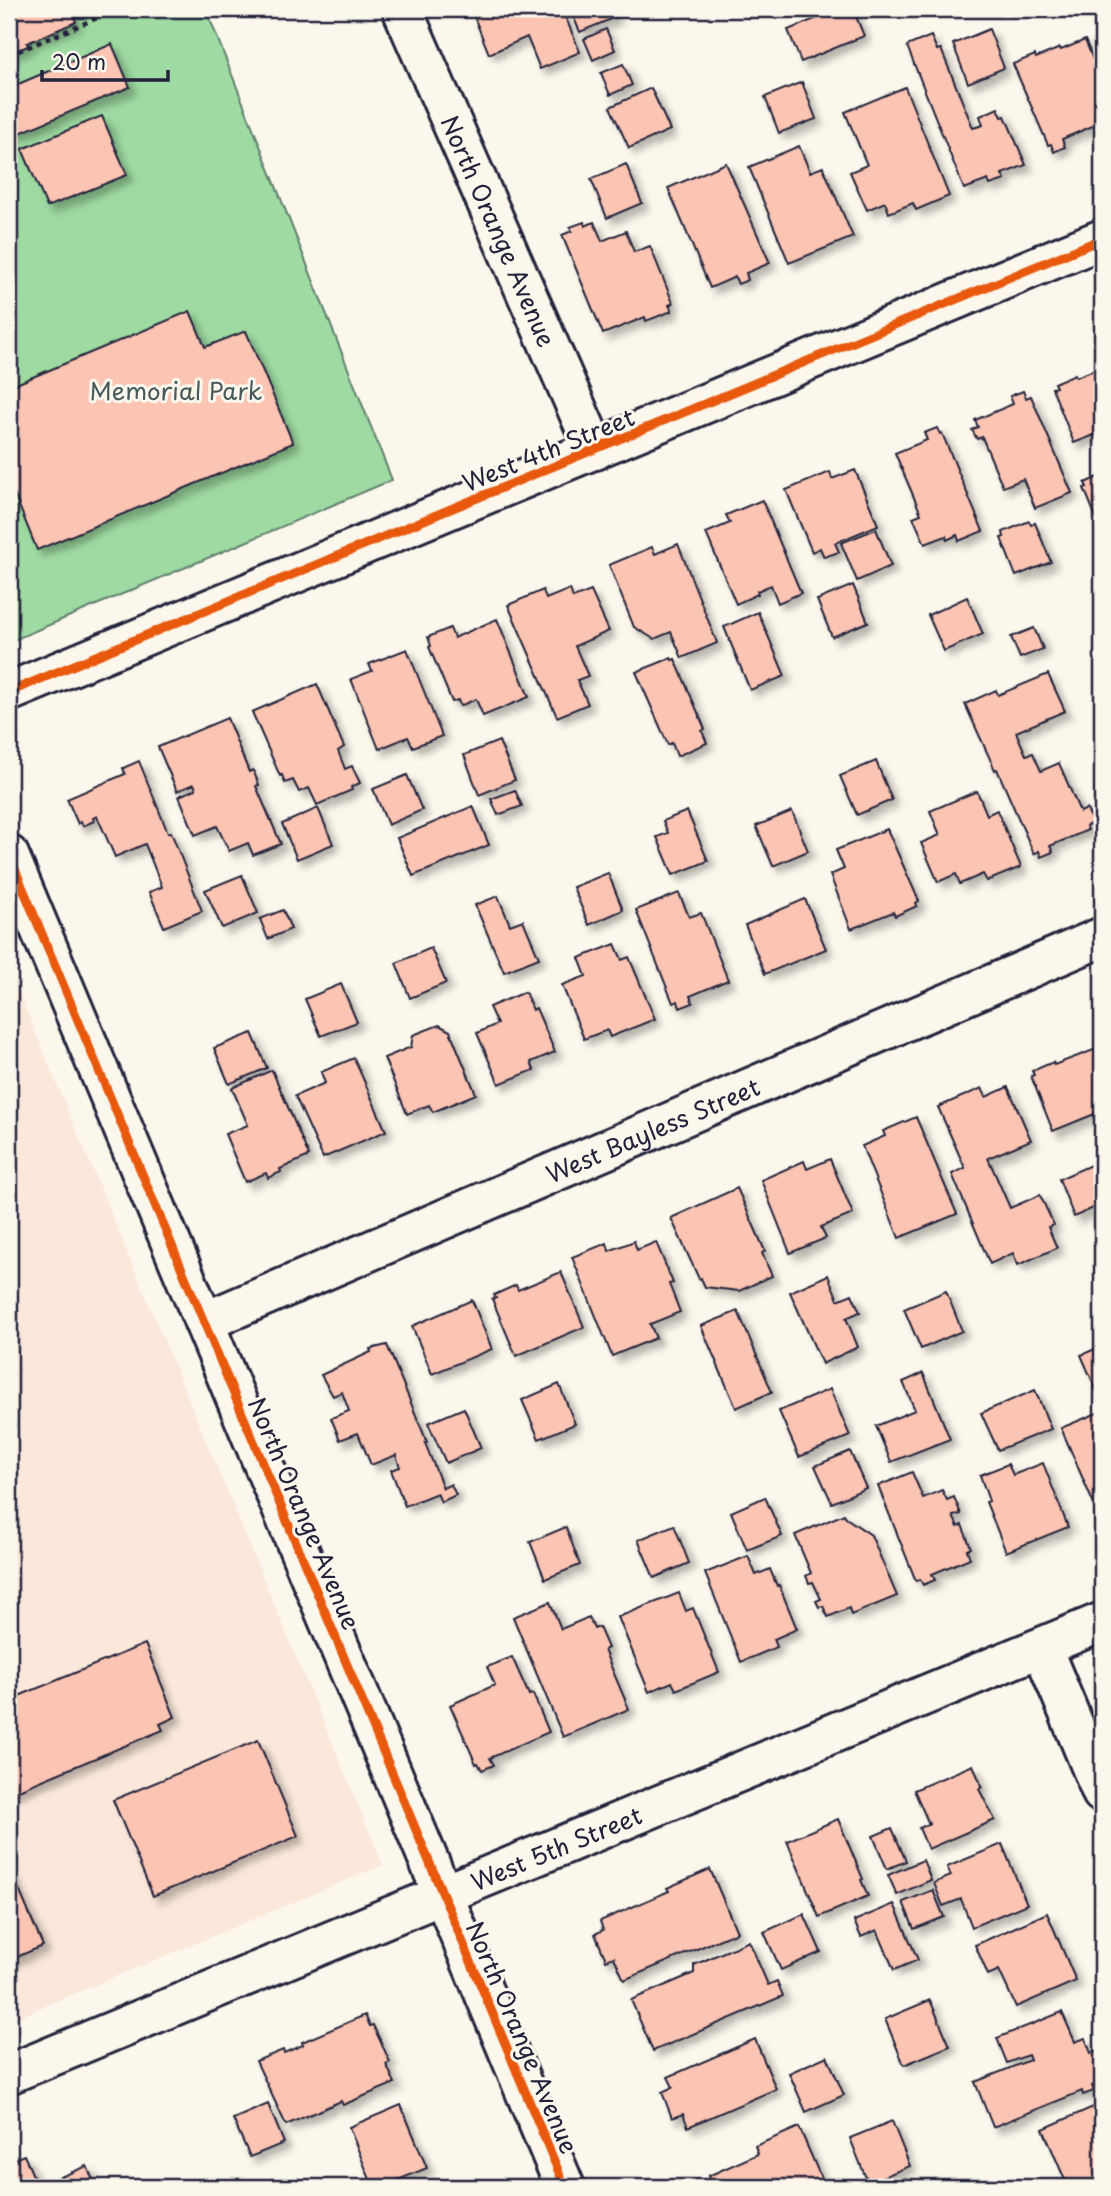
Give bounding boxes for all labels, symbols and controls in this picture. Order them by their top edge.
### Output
scale bar [42,38,168,82]
text: 20 m [52,45,106,77]
street label: North Orange Avenue [433,109,565,352]
park label: Memorial Park [90,372,262,408]
street label: West 4th Street [457,398,640,500]
street label: West Bayless Street [540,1068,765,1191]
street label: North Orange Avenue [240,1391,370,1635]
street label: West 5th Street [465,1796,647,1899]
street label: North Orange Avenue [458,1915,588,2159]

